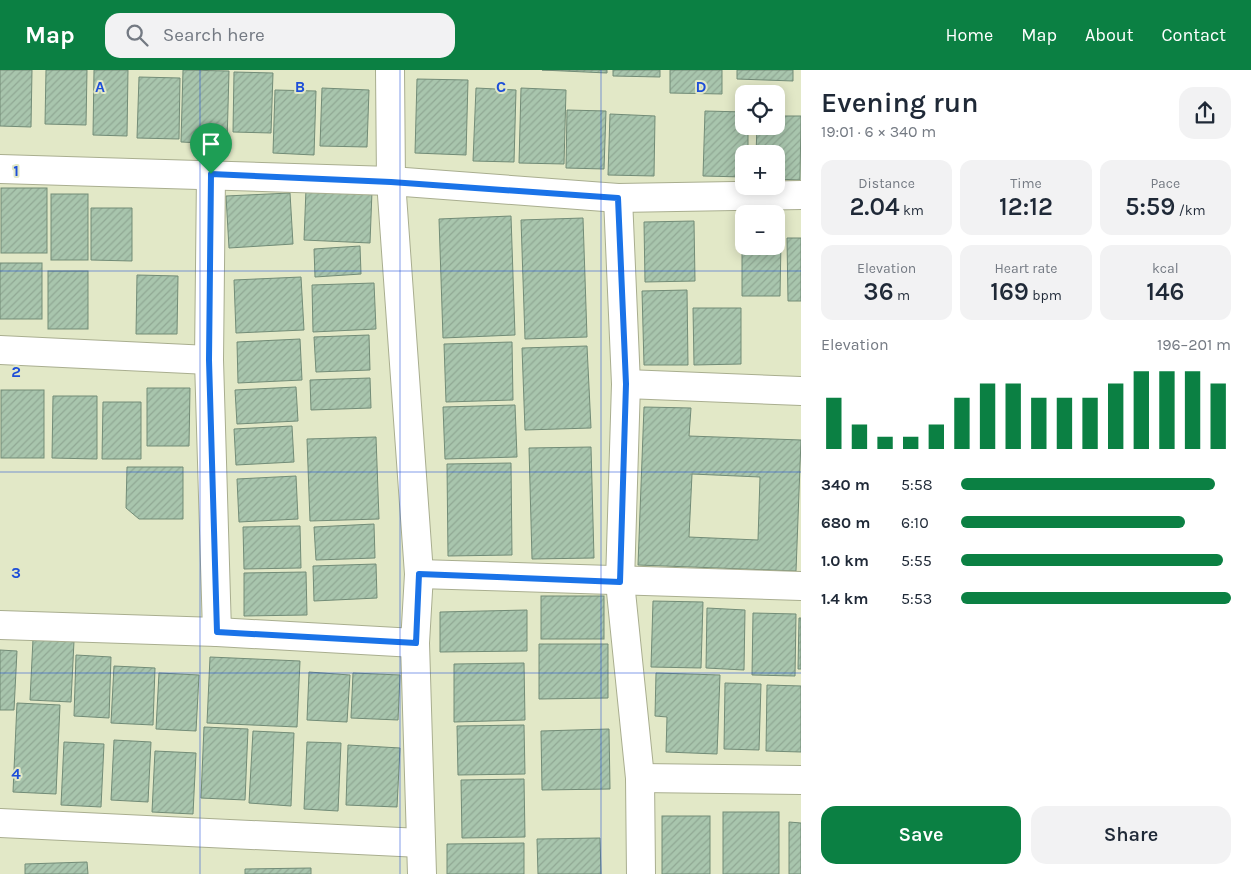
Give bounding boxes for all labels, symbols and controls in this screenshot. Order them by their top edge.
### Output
search box [105,13,455,58]
text: Map [25,21,75,49]
icon: search [123,21,151,49]
text: Search here [163,24,265,46]
text: Home [945,24,993,46]
text: Map [1021,24,1057,46]
text: About [1085,24,1134,46]
text: Contact [1162,24,1226,46]
text: A [95,77,105,96]
text: B [295,77,305,96]
text: C [496,77,506,96]
text: D [696,77,707,96]
map controls [735,85,785,255]
button: locate [735,85,785,135]
text: Evening run [821,86,978,119]
button: share [1179,87,1231,139]
text: 19:01 · 6 × 340 m [821,122,936,141]
pin [190,123,232,174]
icon: arrive [197,130,225,158]
button: + [735,145,785,195]
text: 1 [13,161,19,180]
text: Distance [858,175,915,192]
text: Time [1010,175,1042,192]
text: Pace [1150,175,1180,192]
text: 2.04 [849,192,900,221]
text: 12:12 [999,192,1053,221]
text: 5:59 [1125,192,1175,221]
text: km [900,202,924,219]
text: /km [1175,202,1206,219]
button: − [735,205,785,255]
text: Elevation [857,260,916,277]
text: Heart rate [994,260,1058,277]
text: kcal [1152,260,1179,277]
text: 36 [863,277,894,306]
text: 169 [990,277,1029,306]
text: 146 [1146,277,1184,306]
text: m [894,287,910,304]
text: bpm [1029,287,1062,304]
text: Elevation [821,335,889,354]
text: 196–201 m [1157,335,1231,354]
text: 2 [11,362,21,381]
text: 340 m [821,475,870,494]
text: 5:58 [901,475,933,494]
text: 680 m [821,513,870,532]
text: 6:10 [901,513,929,532]
text: 1.0 km [821,551,869,570]
text: 5:55 [901,551,932,570]
text: 3 [11,563,21,582]
text: 1.4 km [821,589,868,608]
text: 5:53 [901,589,932,608]
text: 4 [11,764,21,783]
button: Save [821,806,1021,864]
button: Share [1031,806,1231,864]

